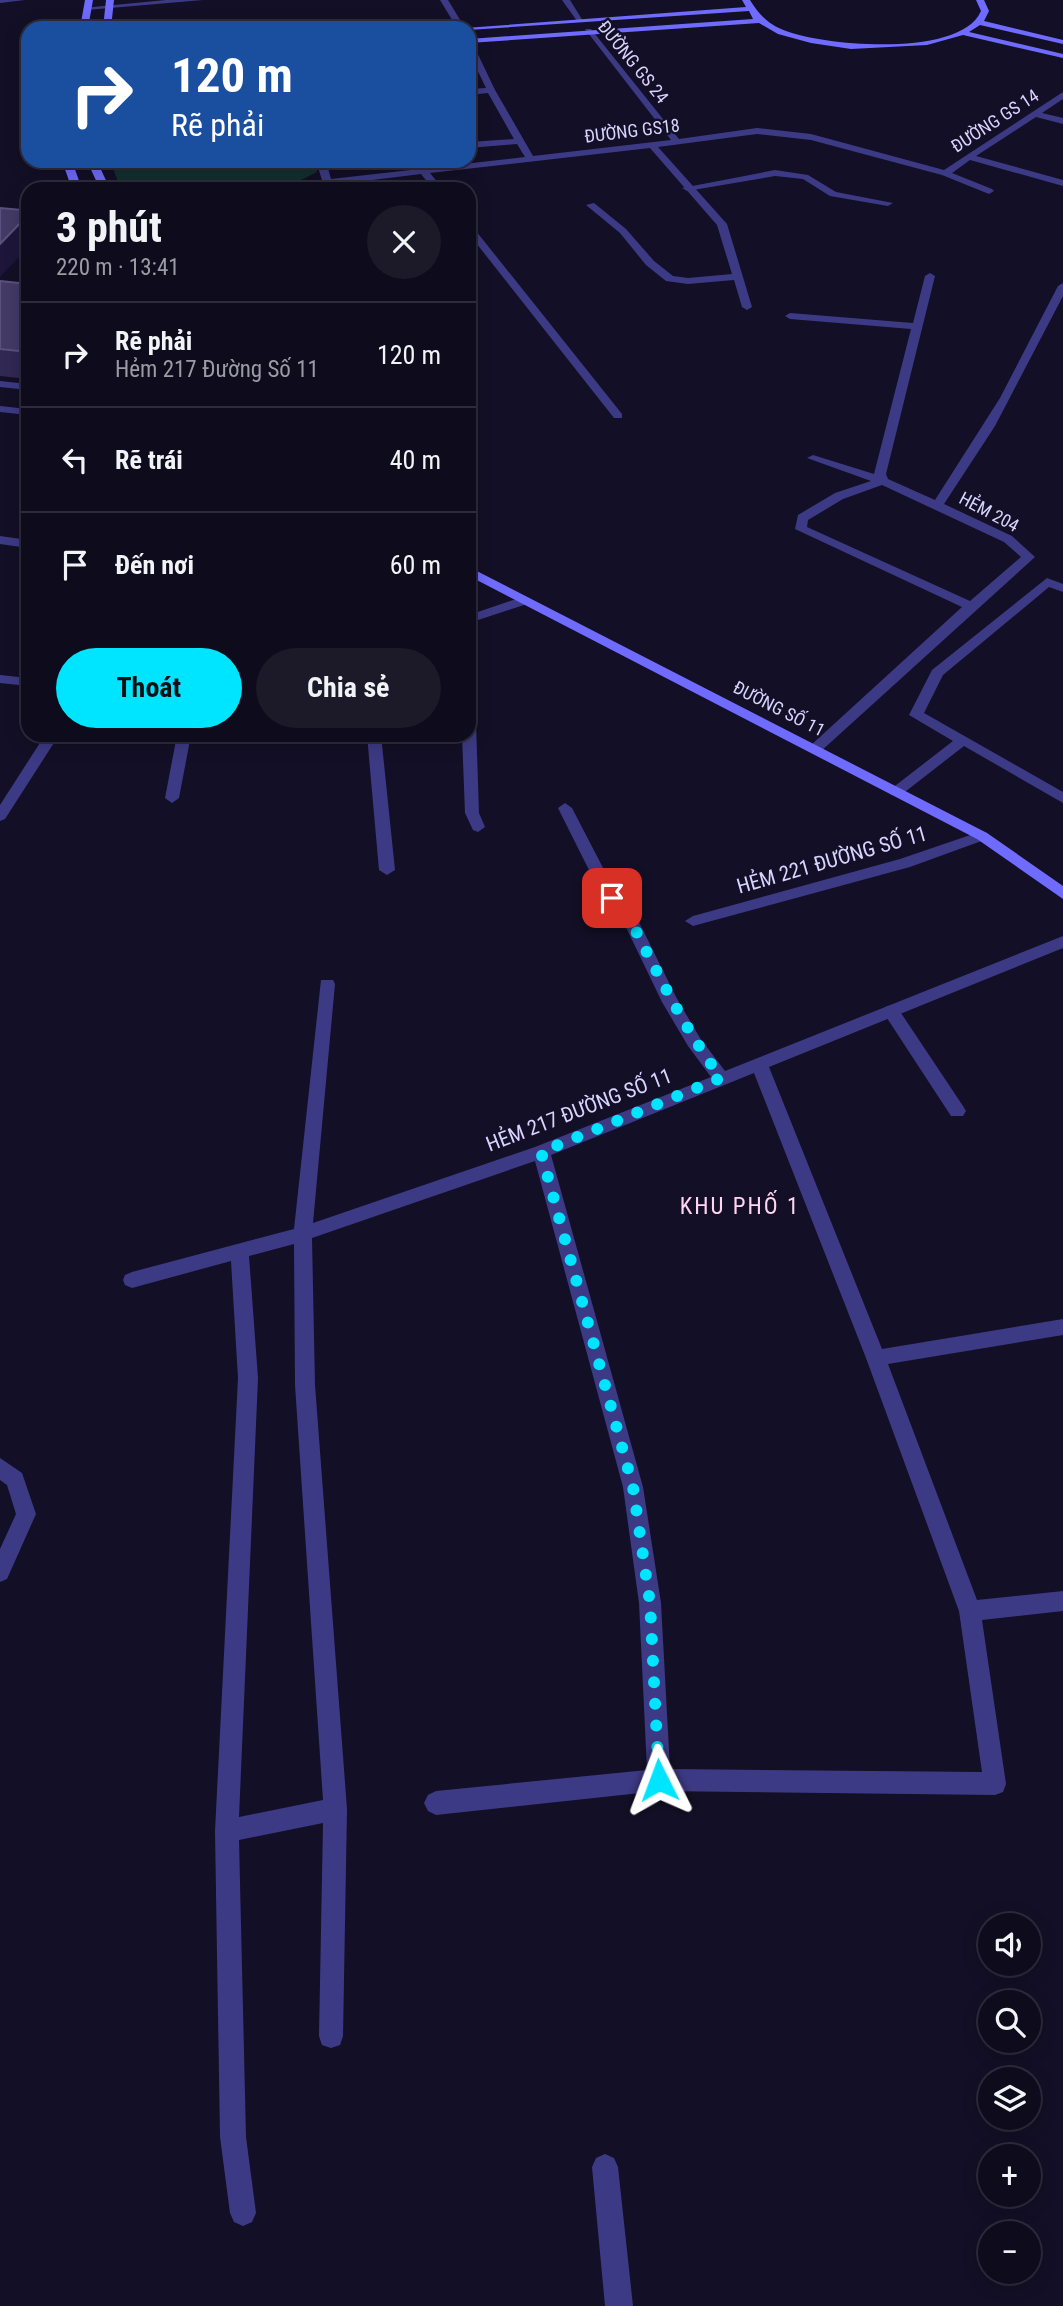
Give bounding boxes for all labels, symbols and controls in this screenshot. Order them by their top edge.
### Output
street label: ĐƯỜNG GS 24 [594,16,673,107]
text: 120 m [171,47,293,104]
icon: right [56,49,147,140]
street label: ĐƯỜNG GS 14 [947,84,1042,157]
text: Rẽ phải [171,106,264,144]
street label: ĐƯỜNG GS18 [583,114,681,147]
text: 3 phút [56,203,162,252]
button: close [367,205,441,279]
text: 220 m · 13:41 [56,254,180,281]
text: Rẽ phải [115,326,192,356]
icon: right [56,336,94,374]
text: 120 m [377,340,441,370]
text: Hẻm 217 Đường Số 11 [115,356,319,383]
icon: left [56,441,94,479]
text: Rẽ trái [115,445,183,475]
text: 40 m [390,445,441,475]
street label: HẺM 204 [956,486,1023,536]
icon: arrive [56,546,94,584]
text: Đến nơi [115,550,194,580]
text: 60 m [390,550,441,580]
button: Thoát [56,648,242,728]
button: Chia sẻ [256,648,441,728]
street label: ĐƯỜNG SỐ 11 [730,675,830,741]
street label: HẺM 221 ĐƯỜNG SỐ 11 [734,820,930,899]
pin [582,868,642,928]
icon: arrive [593,879,631,917]
street label: HẺM 217 ĐƯỜNG SỐ 11 [482,1063,675,1156]
district label: KHU PHỐ 1 [680,1190,800,1220]
position arrow [622,1743,696,1817]
map controls [978,1913,1041,2284]
button: sound [978,1913,1041,1976]
button: search [978,1990,1041,2053]
button: layers [978,2067,1041,2130]
button: + [978,2144,1041,2207]
button: − [978,2221,1041,2284]

